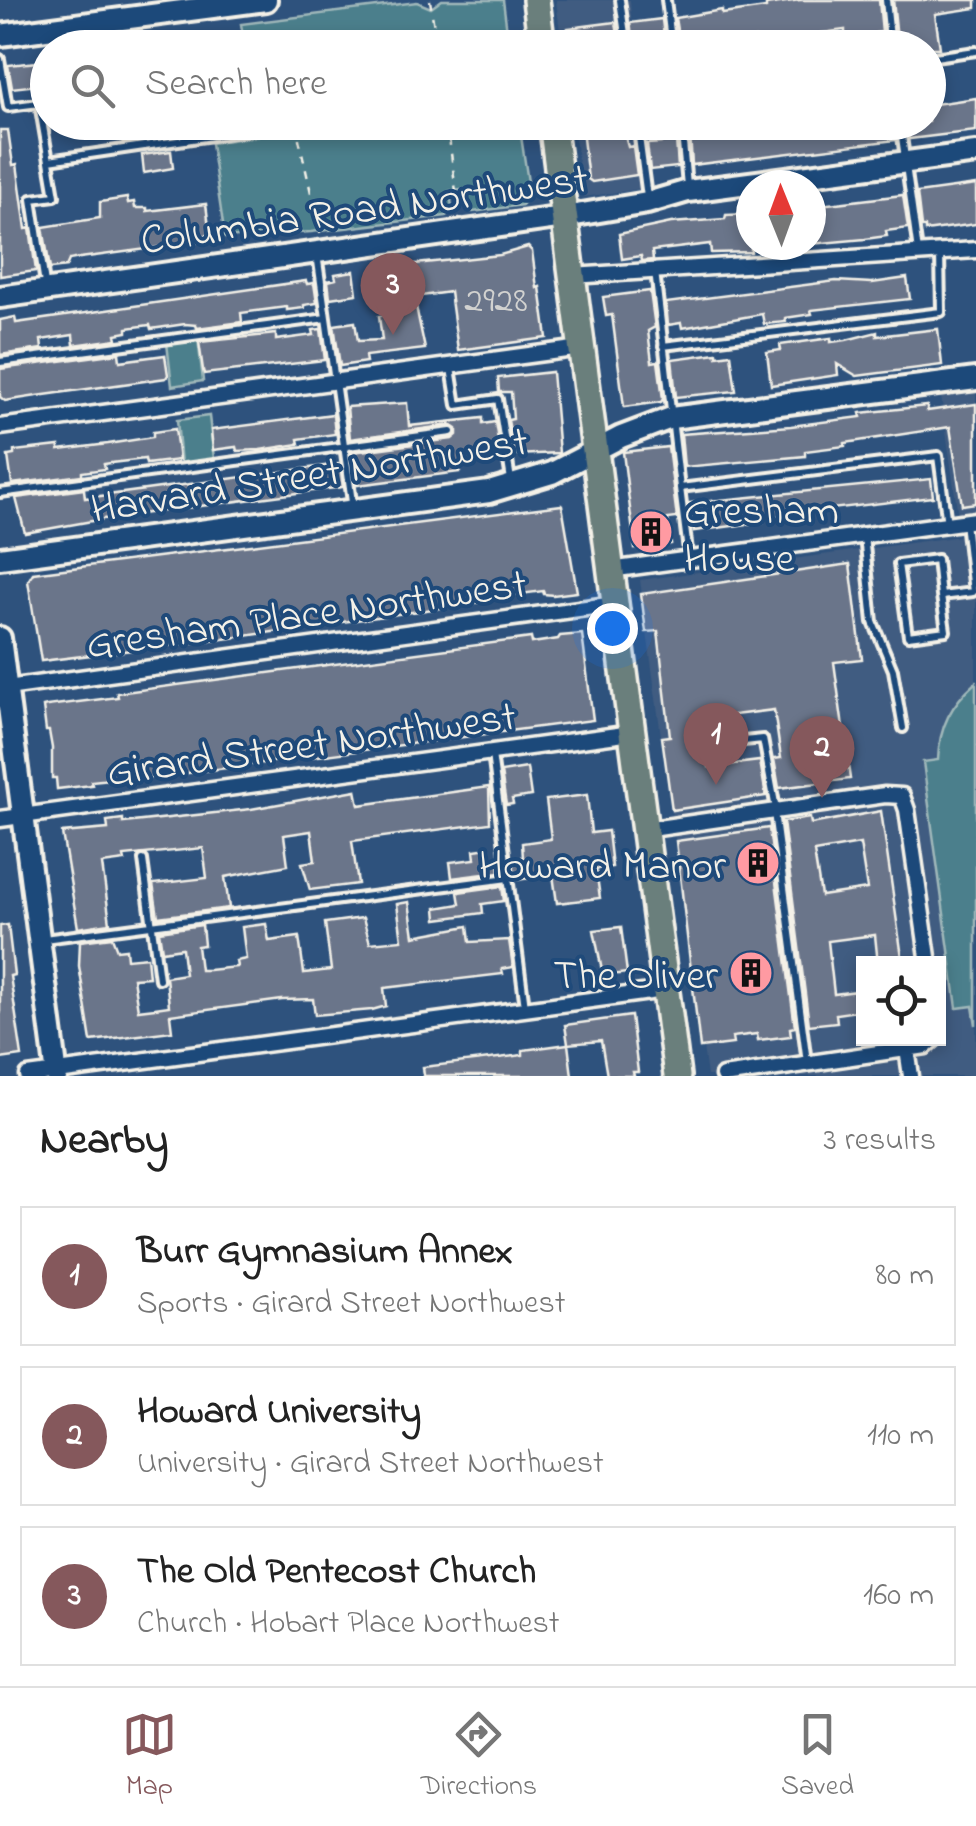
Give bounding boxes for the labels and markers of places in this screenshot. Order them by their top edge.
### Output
pin: 3 [360,252,426,335]
place label: Gresham House [684,482,839,591]
building icon: Gresham House [628,509,674,555]
pin: 1 [684,702,748,785]
pin: 2 [790,716,854,798]
place label: Howard Manor [479,837,727,898]
building icon: Howard Manor [735,840,781,886]
place label: The Oliver [553,947,719,1008]
building icon: The Oliver [728,950,774,996]

